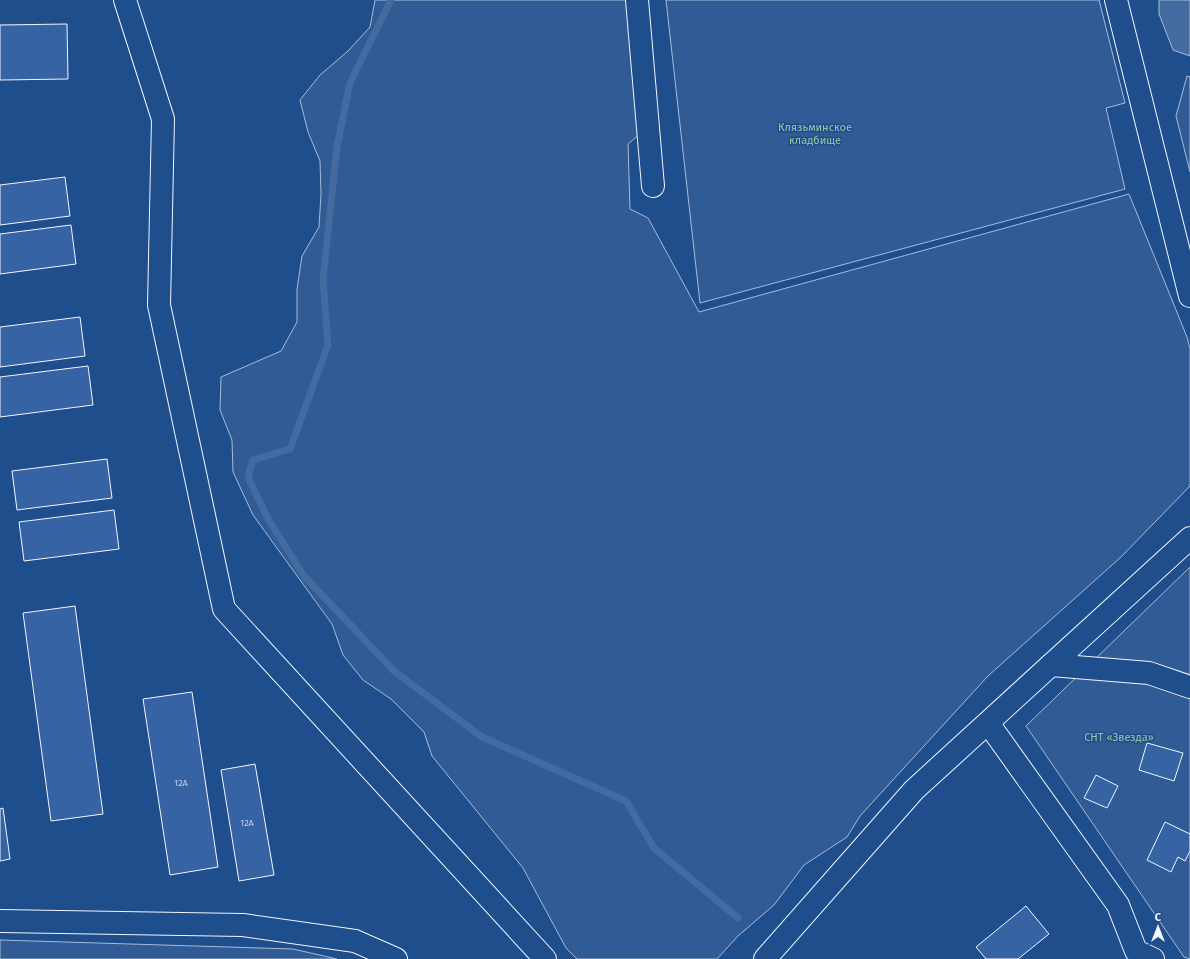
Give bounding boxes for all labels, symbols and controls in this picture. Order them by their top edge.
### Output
park label: Клязьминское кладбище [778,121,852,147]
park label: СНТ «Звезда» [1084,731,1154,744]
house number: 12А [174,778,189,788]
house number: 12А [240,818,255,828]
north arrow [1138,907,1178,947]
text: С [1155,911,1162,924]

